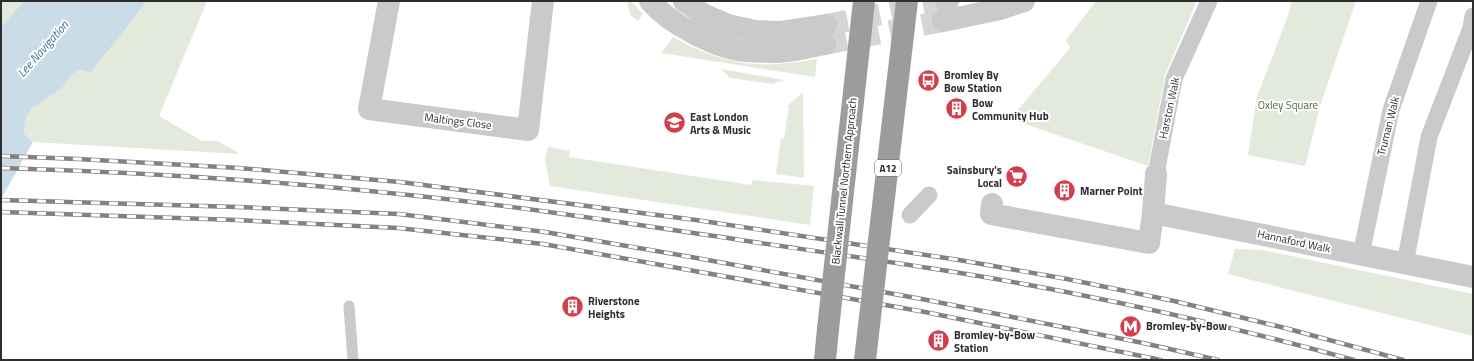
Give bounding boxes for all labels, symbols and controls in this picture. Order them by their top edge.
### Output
water label: Lee Navigation [12,15,73,81]
place label: Bromley By Bow Station [944,67,1002,96]
bus stop icon: Bromley By Bow Station [916,68,942,94]
street label: Harston Walk [1155,75,1183,140]
street label: Truman Walk [1373,94,1403,157]
place label: Bow Community Hub [972,95,1049,124]
building icon: Bow Community Hub [944,96,970,122]
street label: Blackwall Tunnel Northern Approach [827,97,861,265]
park label: Oxley Square [1258,97,1319,113]
street label: Maltings Close [423,109,493,133]
place label: East London Arts & Music [690,109,751,138]
school or university icon: East London Arts & Music [661,110,687,136]
road number: A12 [875,160,901,176]
place label: Sainsbury's Local [947,162,1002,191]
supermarket icon: Sainsbury's Local [1004,163,1030,189]
building icon: Marner Point [1051,178,1077,204]
place label: Marner Point [1080,183,1143,199]
street label: Hannaford Walk [1256,225,1333,257]
place label: Riverstone Heights [588,293,640,322]
building icon: Riverstone Heights [559,294,585,320]
metro station icon: Bromley-by-Bow [1118,313,1144,339]
place label: Bromley-by-Bow [1146,318,1228,334]
place label: Bromley-by-Bow Station [954,327,1036,356]
building icon: Bromley-by-Bow Station [925,328,951,354]

